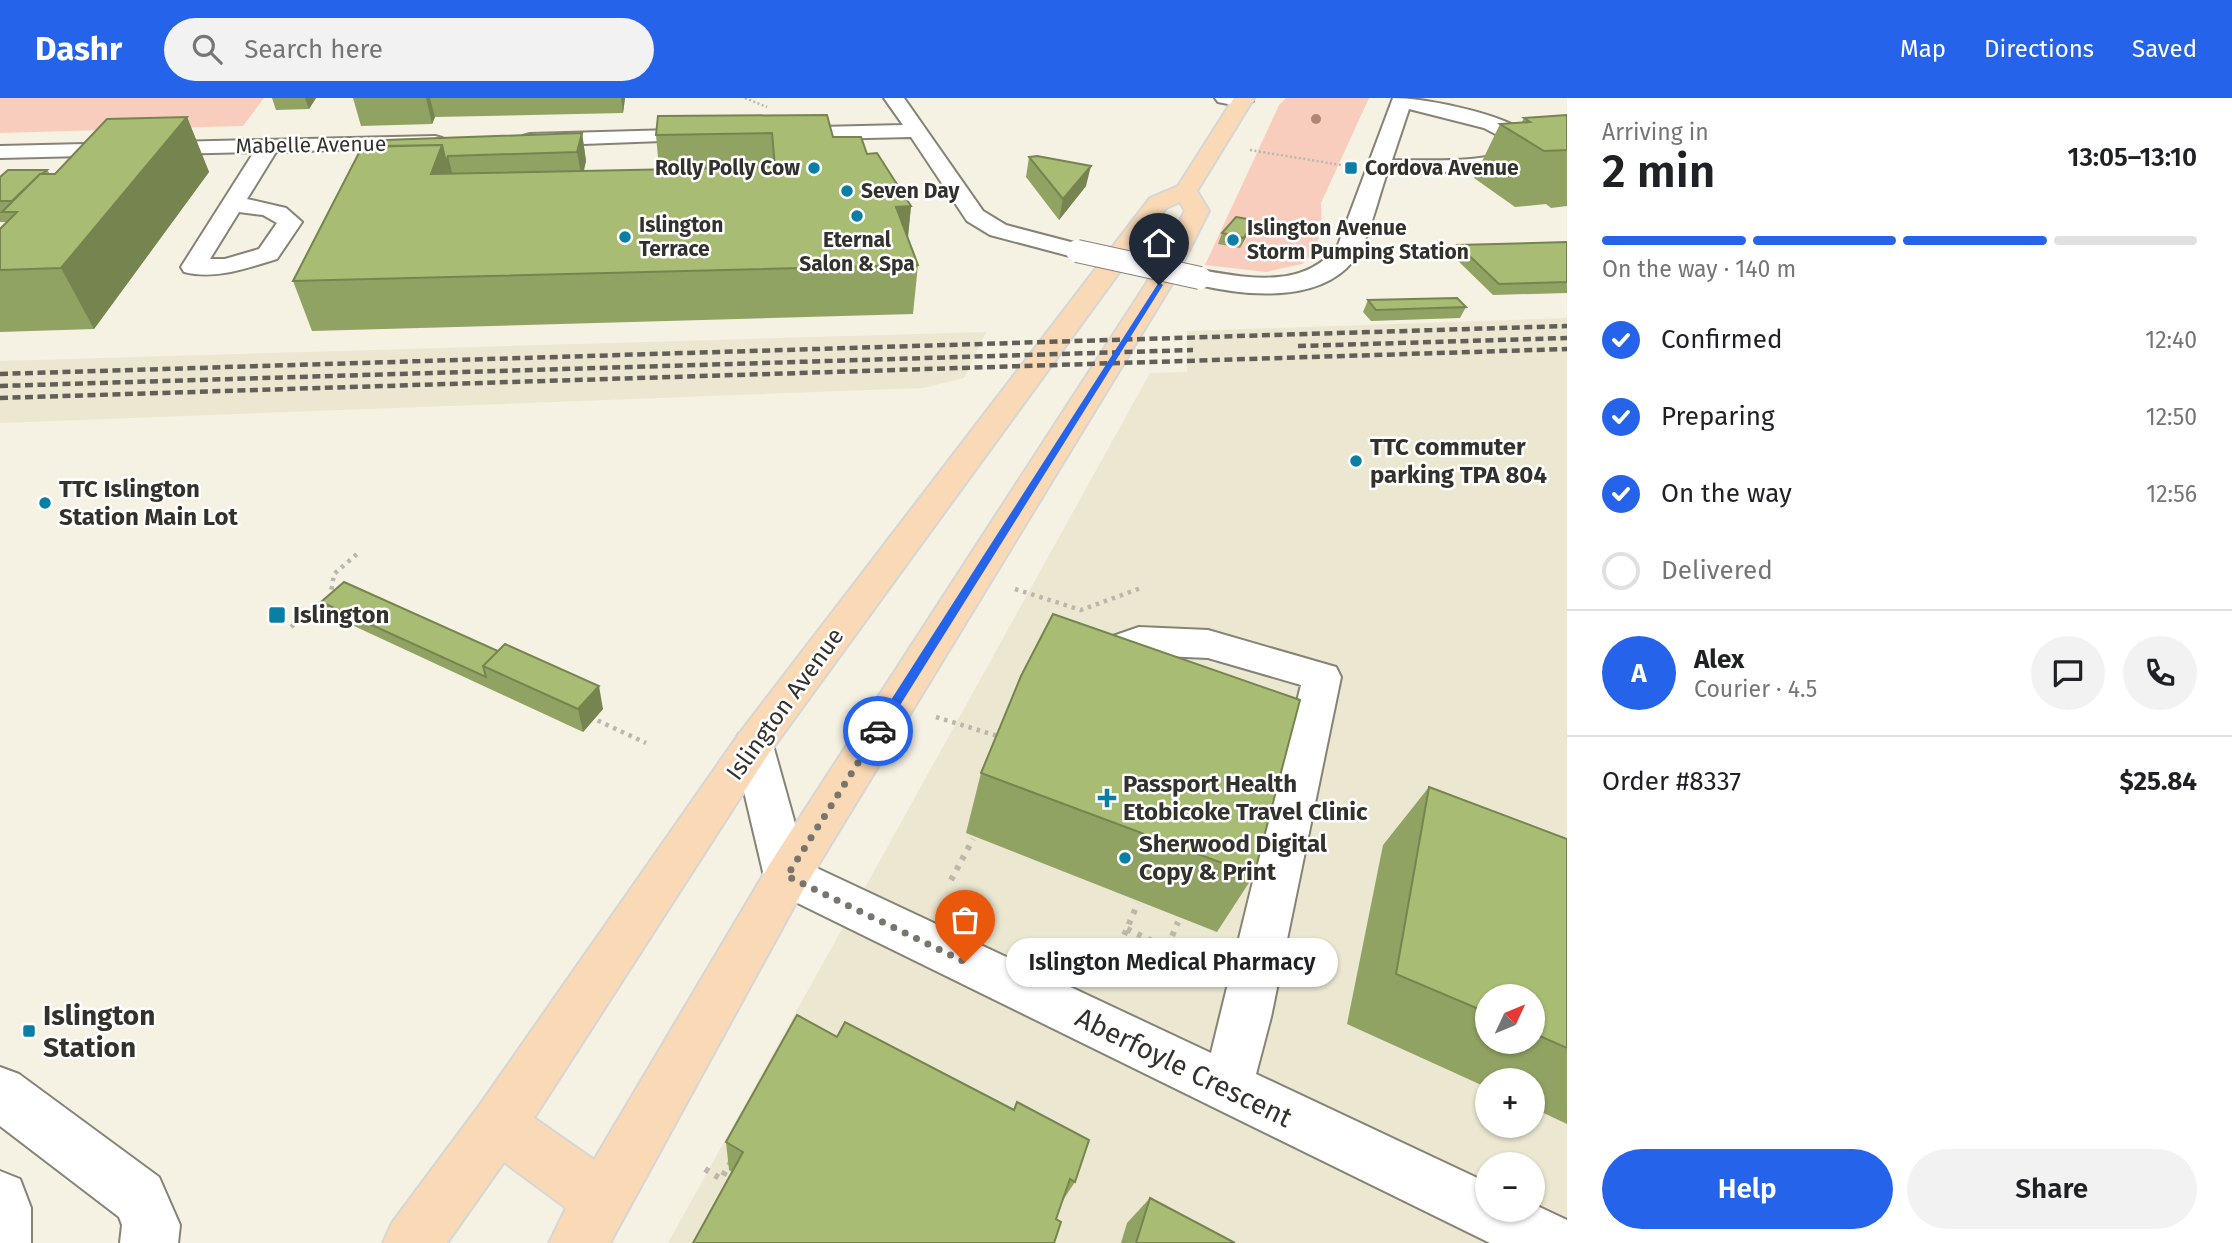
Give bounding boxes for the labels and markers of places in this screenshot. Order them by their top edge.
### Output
place label: Rolly Polly Cow [655,155,800,181]
place label: Cordova Avenue [1365,155,1519,181]
marker: Rolly Polly Cow [806,160,822,176]
marker: Cordova Avenue [1343,160,1359,176]
place label: Seven Day [861,178,959,204]
marker: Seven Day [839,183,855,199]
marker: Eternal Salon & Spa [849,208,865,224]
place label: Islington Terrace [639,212,723,262]
pin [1129,213,1189,285]
place label: Islington Avenue Storm Pumping Station [1247,215,1469,265]
place label: Eternal Salon & Spa [799,227,915,277]
marker: Islington Terrace [617,229,633,245]
marker: Islington Avenue Storm Pumping Station [1225,232,1241,248]
place label: TTC commuter parking TPA 804 [1370,433,1547,489]
marker: TTC commuter parking TPA 804 [1348,453,1364,469]
place label: TTC Islington Station Main Lot [59,475,238,531]
marker: TTC Islington Station Main Lot [37,495,53,511]
place label: Islington [293,601,389,629]
marker: Islington [267,605,287,625]
place label: Passport Health Etobicoke Travel Clinic [1123,770,1368,826]
marker: Passport Health Etobicoke Travel Clinic [1097,788,1117,808]
place label: Sherwood Digital Copy & Print [1139,830,1328,886]
marker: Sherwood Digital Copy & Print [1117,850,1133,866]
pin [935,890,995,962]
callout: Islington Medical Pharmacy [1007,938,1340,986]
place label: Islington Station [43,999,155,1064]
marker: Islington Station [21,1023,37,1039]

